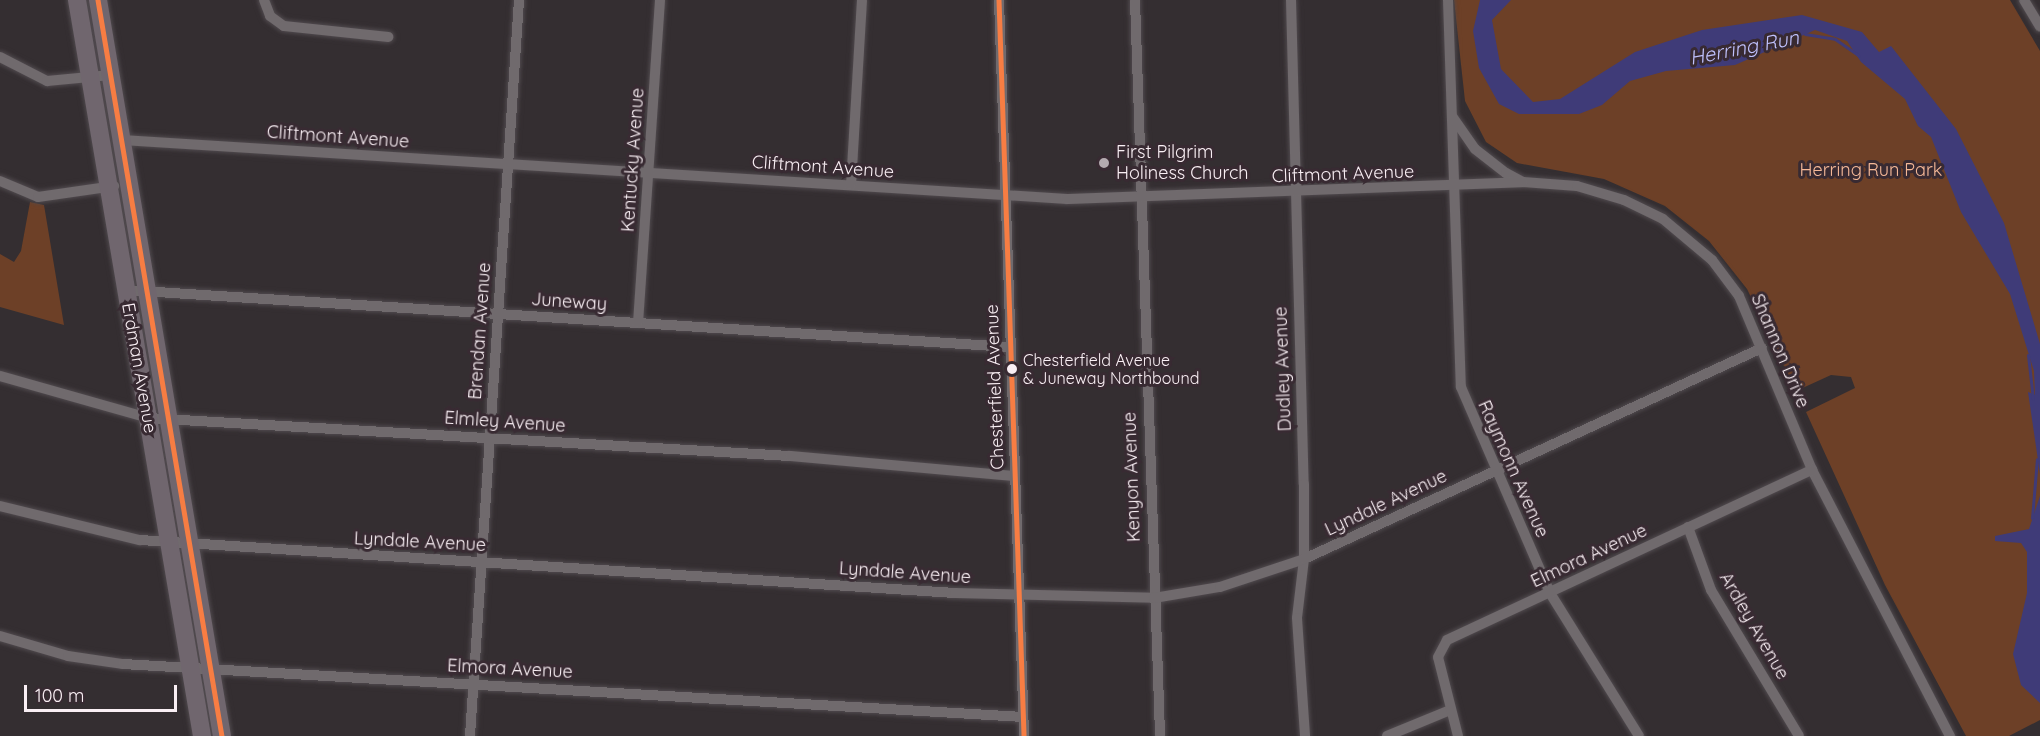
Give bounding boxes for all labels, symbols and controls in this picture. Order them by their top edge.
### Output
water label: Herring Run [1687,25,1801,69]
street label: Kentucky Avenue [617,87,649,233]
street label: Cliftmont Avenue [266,121,410,153]
place label: First Pilgrim Holiness Church [1116,142,1248,184]
street label: Cliftmont Avenue [751,151,895,183]
marker: First Pilgrim Holiness Church [1097,156,1111,170]
park label: Herring Run Park [1800,159,1942,181]
street label: Cliftmont Avenue [1271,161,1415,187]
street label: Brendan Avenue [464,262,496,400]
street label: Juneway [530,289,608,315]
street label: Shannon Drive [1746,291,1814,411]
street label: Erdman Avenue [117,301,161,435]
street label: Chesterfield Avenue [981,304,1009,470]
street label: Dudley Avenue [1270,306,1296,432]
place label: Chesterfield Avenue & Juneway Northbound [1023,350,1199,388]
marker: Chesterfield Avenue & Juneway Northbound [1006,363,1018,375]
street label: Raymonn Avenue [1473,397,1553,541]
street label: Elmley Avenue [444,407,566,437]
street label: Kenyon Avenue [1119,412,1145,542]
street label: Lyndale Avenue [1322,465,1450,541]
street label: Elmora Avenue [1527,520,1651,592]
street label: Lyndale Avenue [353,528,487,556]
street label: Lyndale Avenue [838,558,972,588]
street label: Ardley Avenue [1715,569,1793,683]
street label: Elmora Avenue [447,655,573,683]
scale bar [27,673,180,711]
text: 100 m [35,684,84,707]

